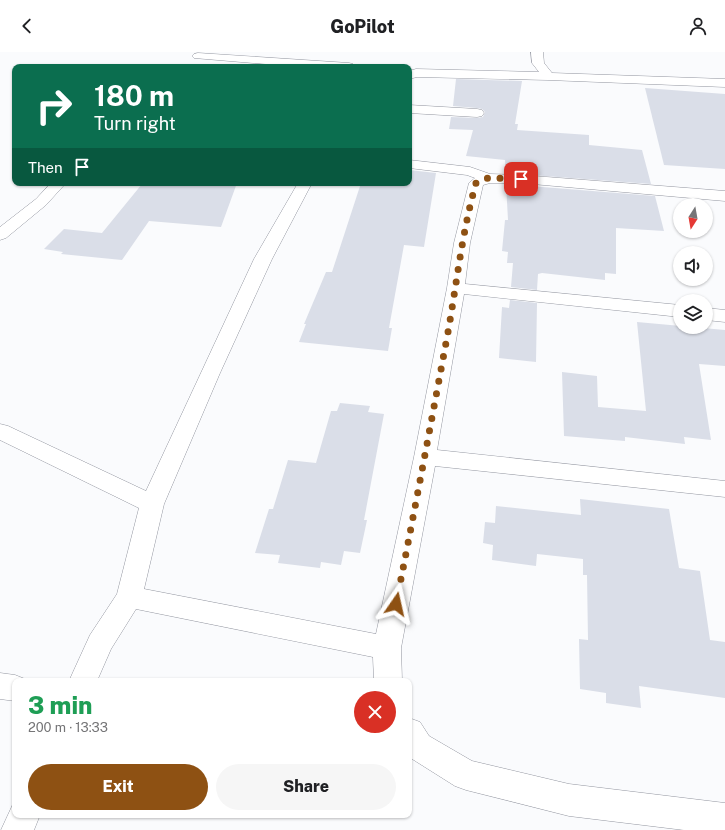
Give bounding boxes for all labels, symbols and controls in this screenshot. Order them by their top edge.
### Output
icon: back [16,15,38,37]
icon: person [687,15,709,37]
text: GoPilot [330,16,395,37]
text: 180 m [94,79,174,112]
icon: right [28,80,80,132]
text: Turn right [94,113,176,134]
icon: arrive [71,156,93,178]
text: Then [28,159,63,176]
pin [504,162,538,196]
icon: arrive [510,168,532,190]
north arrow [673,198,713,238]
map controls [673,198,713,334]
button: sound [673,246,713,286]
button: layers [673,294,713,334]
position arrow [375,583,417,625]
text: 3 min [28,691,92,719]
button: close [354,691,396,733]
text: 200 m · 13:33 [28,720,108,735]
button: Exit [28,764,208,810]
button: Share [216,764,396,810]

